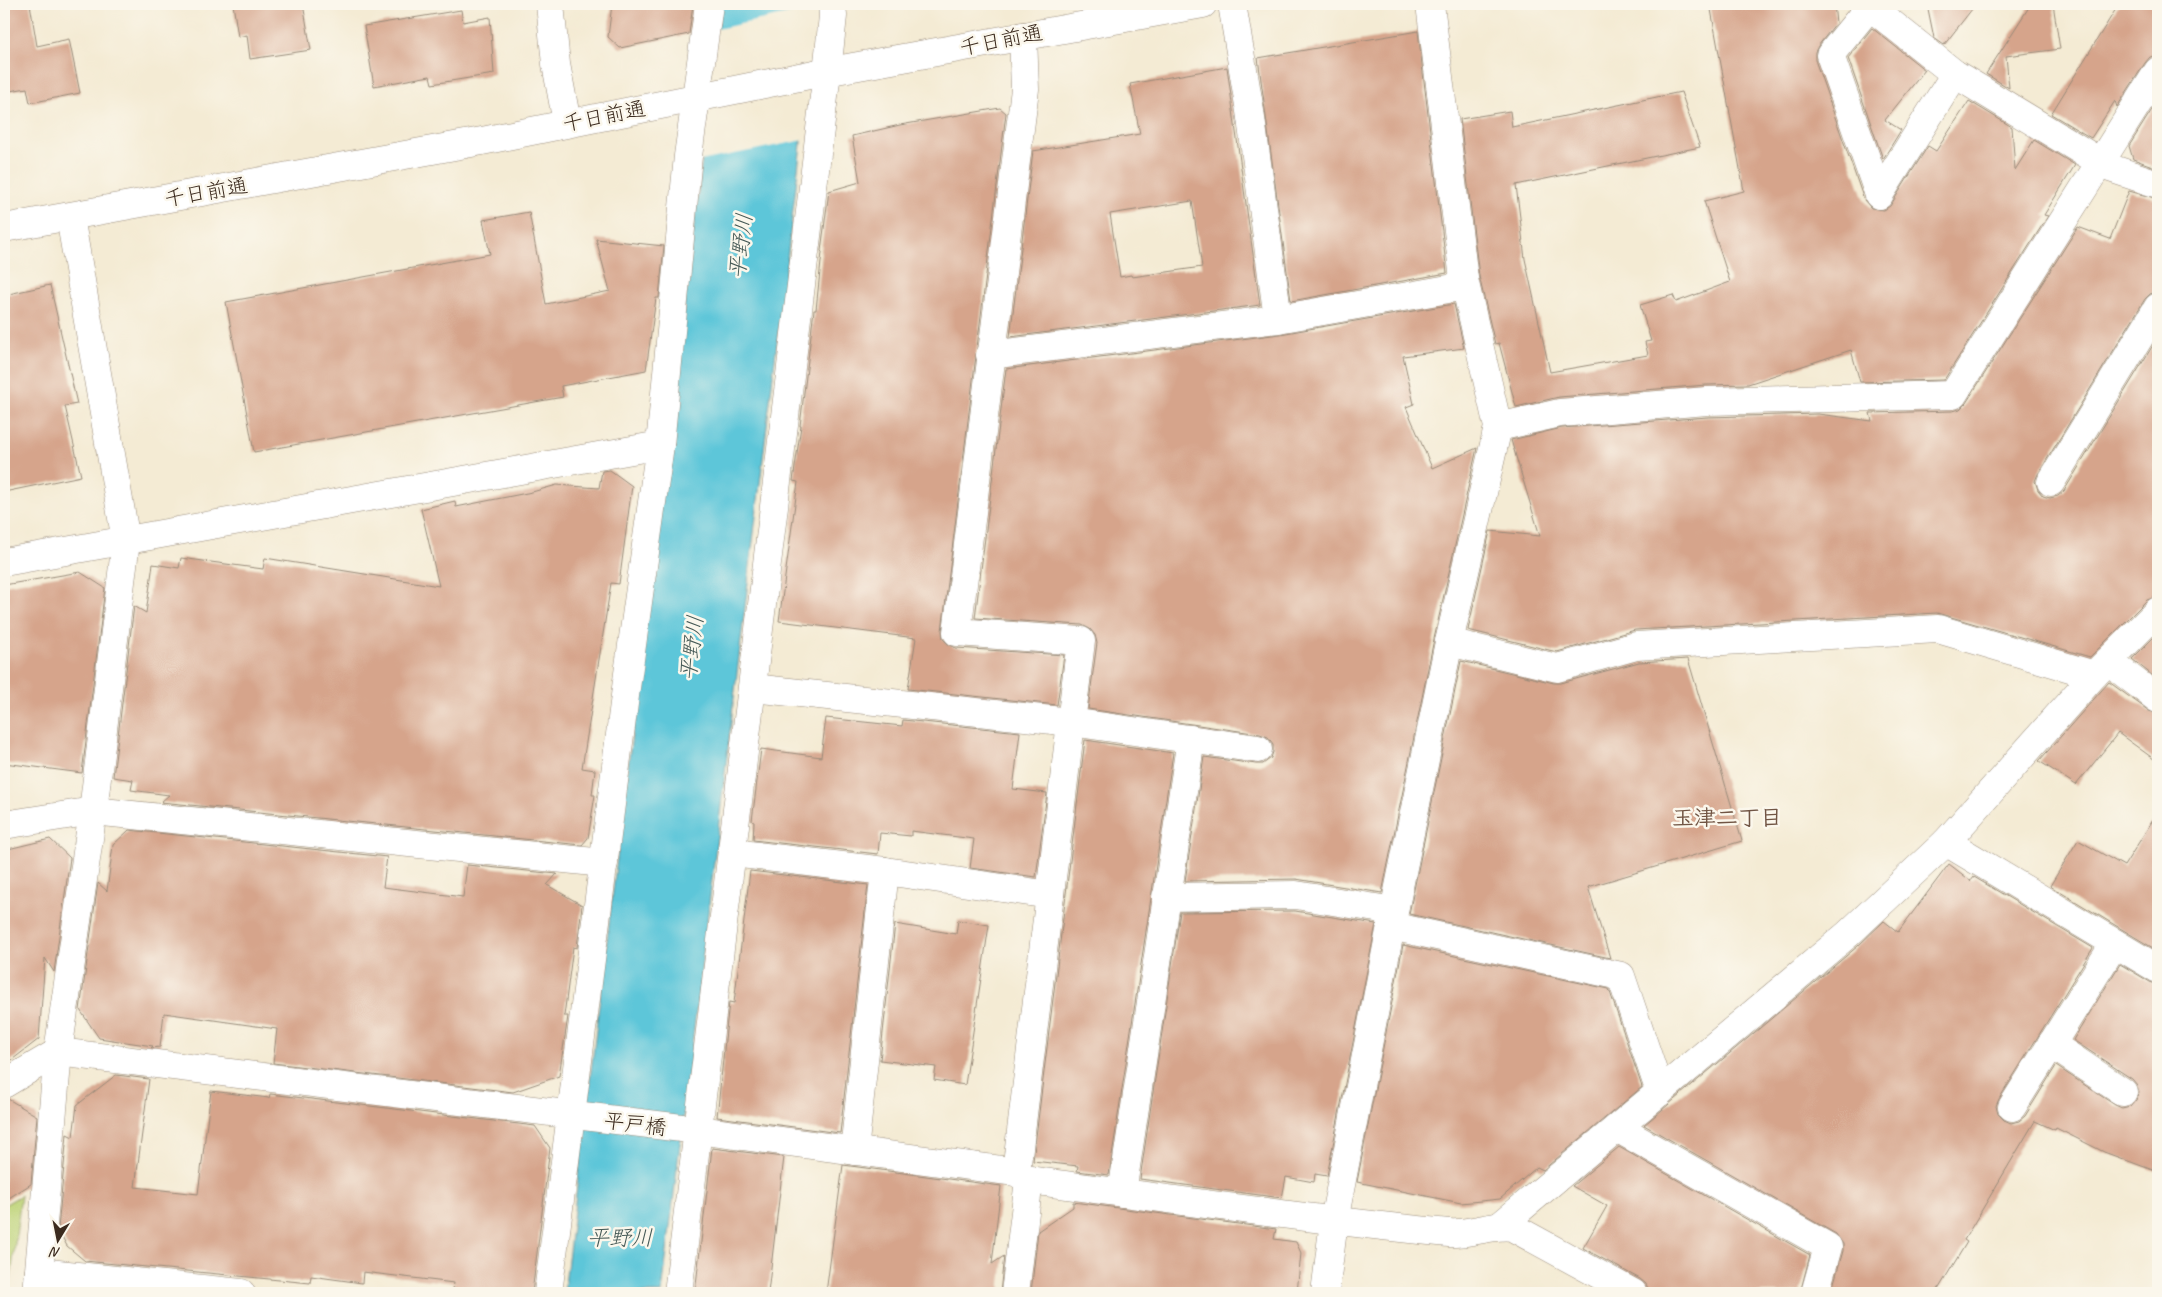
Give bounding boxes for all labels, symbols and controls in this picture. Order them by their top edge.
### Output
street label: 千日前通 [957,19,1045,61]
street label: 千日前通 [560,95,648,137]
street label: 千日前通 [162,172,250,212]
water label: 平野川 [723,212,759,280]
water label: 平野川 [674,614,710,682]
district label: 玉津二丁目 [1672,804,1782,832]
street label: 平戸橋 [602,1107,668,1141]
north arrow [32,1214,82,1264]
water label: 平野川 [587,1224,653,1252]
text: N [48,1243,62,1261]

